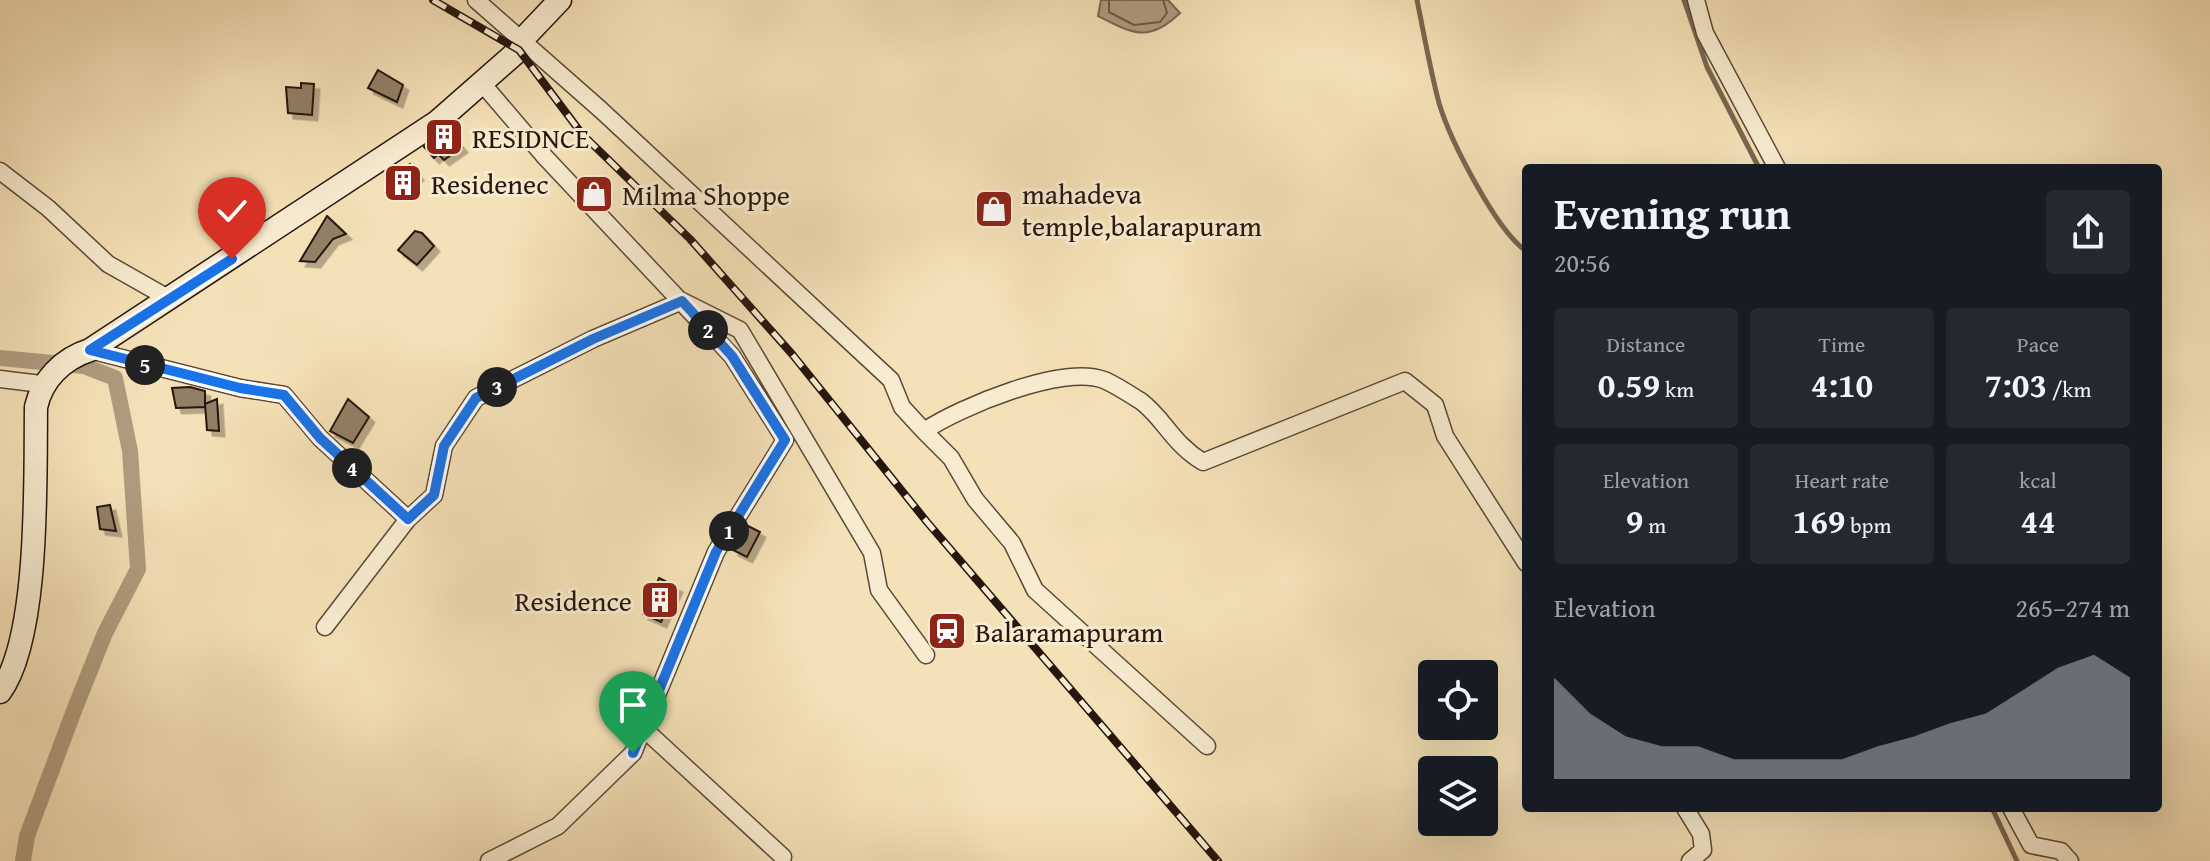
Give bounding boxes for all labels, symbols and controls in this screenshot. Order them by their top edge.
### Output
building icon: RESIDNCE [423,116,465,158]
place label: RESIDNCE [472,117,589,158]
building icon: Residenec [382,162,424,204]
place label: Residenec [431,163,549,204]
shop icon: Milma Shoppe [573,173,615,215]
place label: mahadeva temple,balarapuram [1022,173,1262,246]
place label: Milma Shoppe [622,174,790,215]
pin [198,177,266,259]
text: Evening run [1554,181,1791,245]
shop icon: mahadeva temple,balarapuram [973,188,1015,230]
icon: check [210,189,254,233]
button: share [2046,190,2130,274]
text: 20:56 [1554,243,1610,282]
pin: 2 [688,310,728,350]
text: 2 [702,314,714,346]
text: Distance [1607,328,1685,360]
text: Time [1819,328,1865,360]
text: Pace [2017,328,2059,360]
pin: 5 [125,345,165,385]
text: 5 [139,349,151,381]
text: 0.59 [1598,360,1660,409]
text: 4:10 [1811,360,1873,409]
text: 7:03 [1985,360,2047,409]
pin: 3 [477,367,517,407]
text: 3 [491,371,503,403]
text: km [1660,373,1694,405]
text: /km [2047,373,2091,405]
pin: 4 [332,448,372,488]
text: 4 [346,452,358,484]
text: Elevation [1603,464,1689,496]
text: Heart rate [1795,464,1889,496]
text: kcal [2019,464,2057,496]
text: 9 [1626,496,1643,545]
text: 169 [1793,496,1845,545]
text: 44 [2020,496,2056,545]
text: m [1643,509,1666,541]
text: bpm [1845,509,1891,541]
pin: 1 [709,511,749,551]
text: 1 [723,515,735,547]
building icon: Residence [639,579,681,621]
place label: Residence [514,580,632,621]
text: Elevation [1554,588,1656,627]
text: 265–274 m [2016,588,2130,627]
station icon: Balaramapuram [926,610,968,652]
place label: Balaramapuram [975,611,1164,652]
map controls [1418,660,1498,836]
button: locate [1418,660,1498,740]
pin [599,671,667,753]
icon: arrive [611,683,655,727]
button: layers [1418,756,1498,836]

